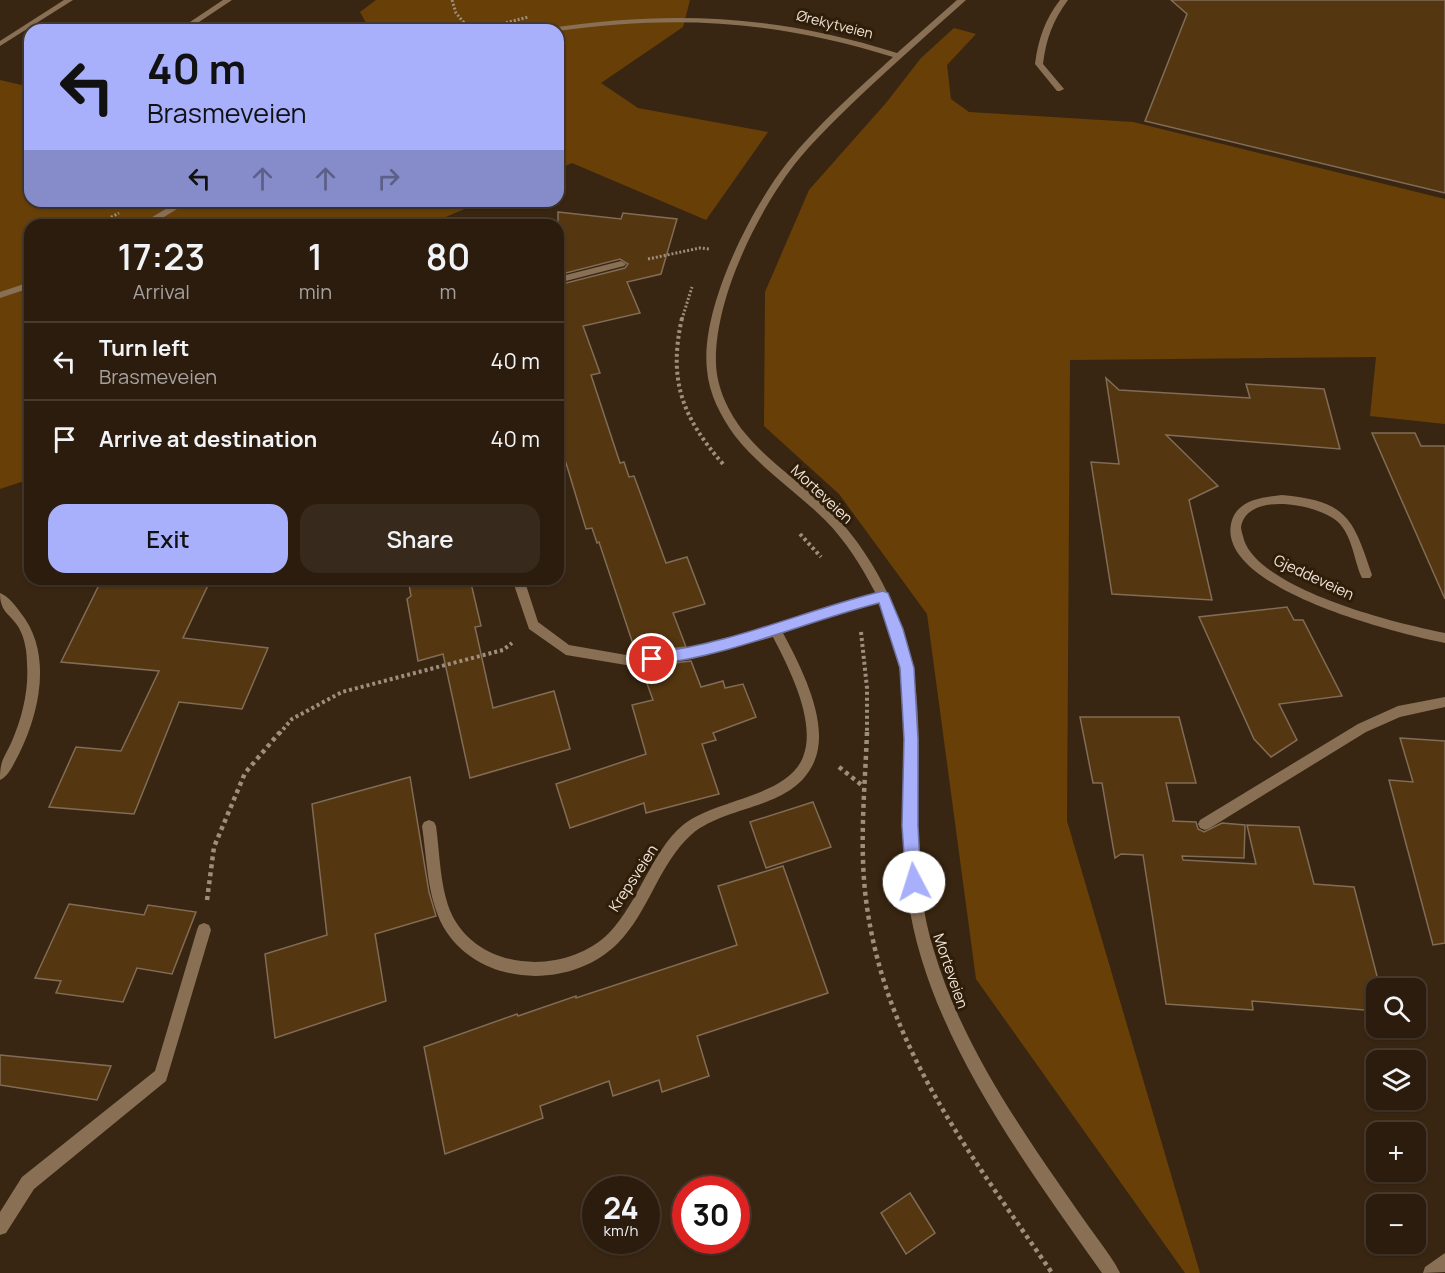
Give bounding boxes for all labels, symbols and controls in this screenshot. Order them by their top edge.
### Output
street label: Ørekytveien [795,5,875,43]
text: 40 m [147,39,246,97]
icon: left [48,48,126,126]
text: Brasmeveien [147,94,307,131]
icon: left [183,162,216,195]
icon: ahead [246,162,279,195]
icon: ahead [309,162,342,195]
icon: right [372,162,405,195]
text: 17:23 [118,232,205,281]
text: 1 [308,232,323,281]
text: 80 [426,232,470,281]
text: Arrival [133,278,190,305]
text: min [299,278,332,305]
text: m [440,278,457,305]
text: Turn left [99,333,189,363]
icon: left [48,345,81,378]
text: 40 m [491,346,540,376]
text: Brasmeveien [99,363,217,390]
icon: arrive [48,423,81,456]
text: Arrive at destination [99,424,317,454]
text: 40 m [491,424,540,454]
street label: Morteveien [786,460,858,528]
button: Exit [48,504,288,573]
button: Share [300,504,540,573]
street label: Gjeddeveien [1270,549,1358,605]
pin [626,633,677,684]
icon: arrive [635,642,668,675]
street label: Krepsveien [603,840,663,916]
position arrow [882,850,946,914]
street label: Morteveien [928,931,974,1011]
map controls [1366,978,1426,1254]
button: search [1366,978,1426,1038]
button: layers [1366,1050,1426,1110]
button: + [1366,1122,1426,1182]
speed limit sign: 30 [672,1176,750,1254]
text: 24 [603,1187,639,1228]
button: − [1366,1194,1426,1254]
text: km/h [604,1220,638,1241]

